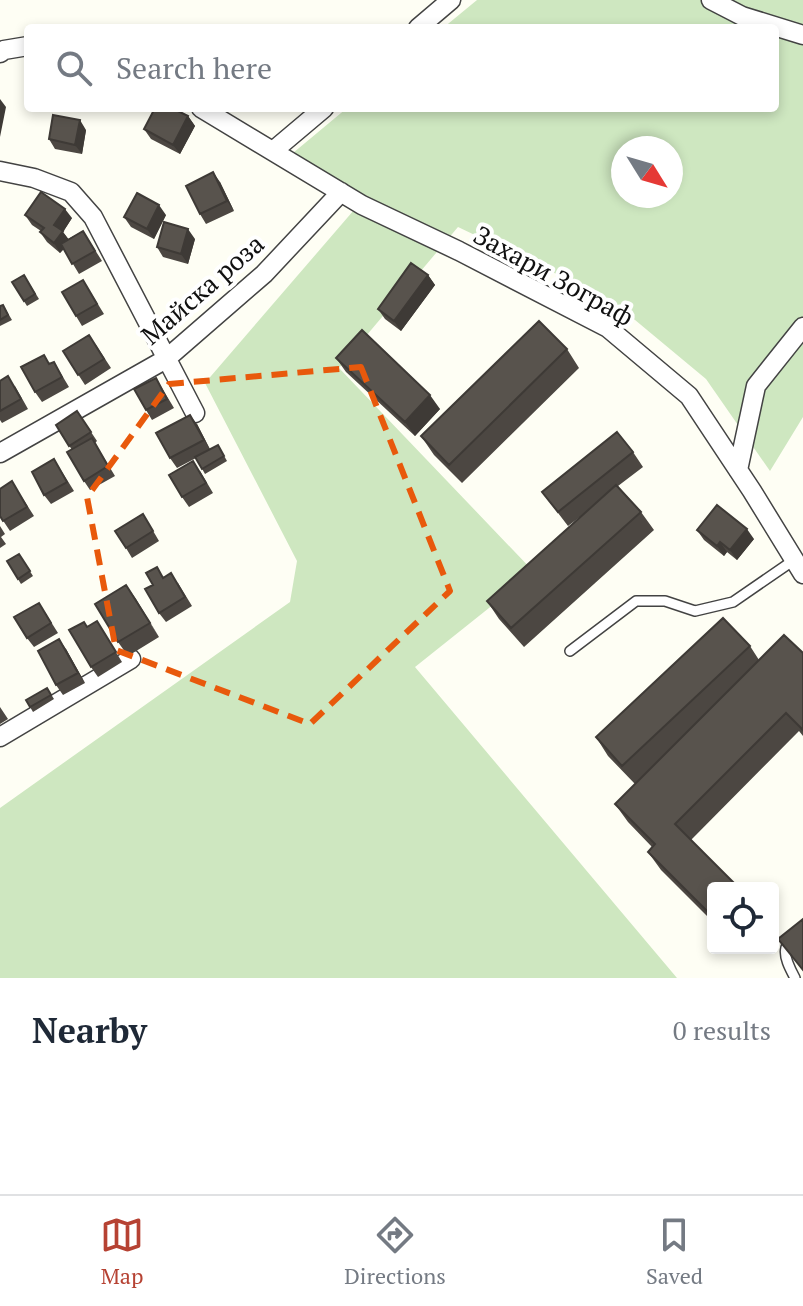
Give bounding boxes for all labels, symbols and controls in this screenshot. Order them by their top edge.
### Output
search box [24,24,779,112]
icon: search [52,46,96,90]
text: Search here [116,48,272,88]
north arrow [611,136,683,208]
street label: Захари Зограф [468,217,640,333]
street label: Майска роза [134,226,270,352]
map controls [707,882,779,954]
button: locate [707,882,779,954]
text: Nearby [32,1008,147,1053]
text: 0 results [673,1013,771,1047]
tab: Map [100,1213,144,1290]
tab: Directions [344,1213,446,1290]
tab: Saved [646,1213,703,1290]

